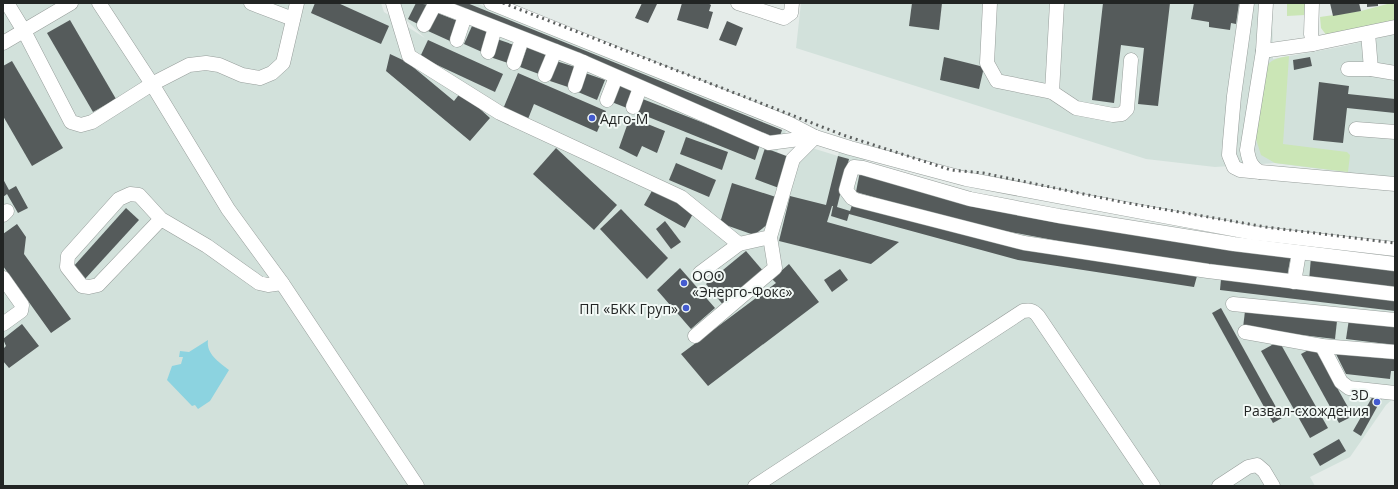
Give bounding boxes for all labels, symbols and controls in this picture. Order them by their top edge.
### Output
place label: Адго-М [600,109,648,128]
marker: Адго-М [587,113,597,123]
place label: ООО «Энерго-Фокс» [692,266,793,301]
marker: ООО «Энерго-Фокс» [679,278,689,288]
place label: ПП «БКК Груп» [579,299,678,318]
marker: ПП «БКК Груп» [681,303,691,313]
place label: 3D Развал-схождения [1244,385,1369,420]
marker: 3D Развал-схождения [1372,397,1382,407]

